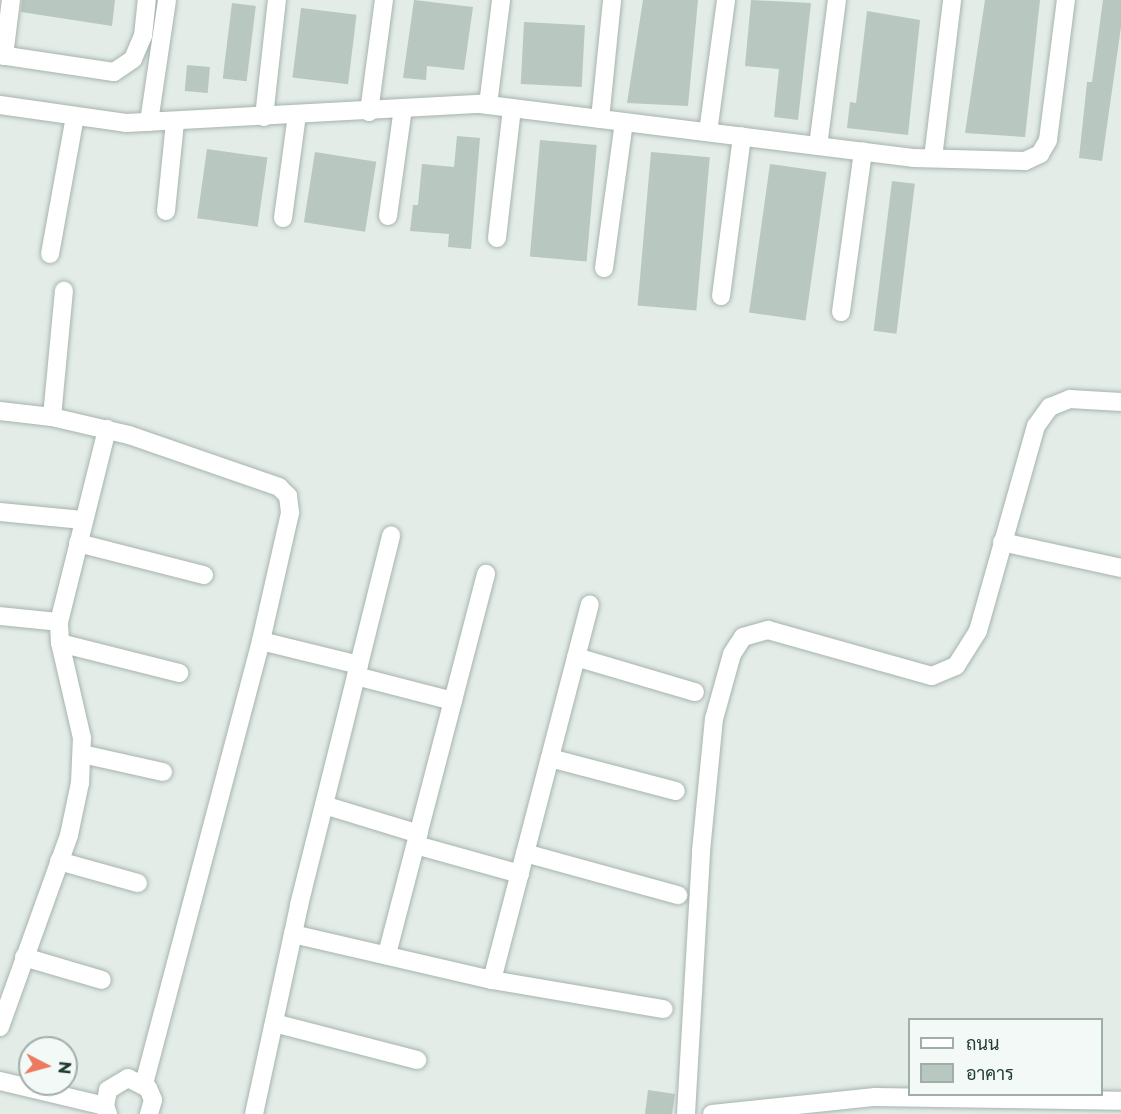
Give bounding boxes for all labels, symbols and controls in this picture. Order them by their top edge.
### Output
legend [908,1018,1103,1096]
text: ถนน [966,1033,999,1055]
north arrow [18,1036,78,1096]
text: N [54,1060,75,1075]
text: อาคาร [966,1063,1014,1085]

